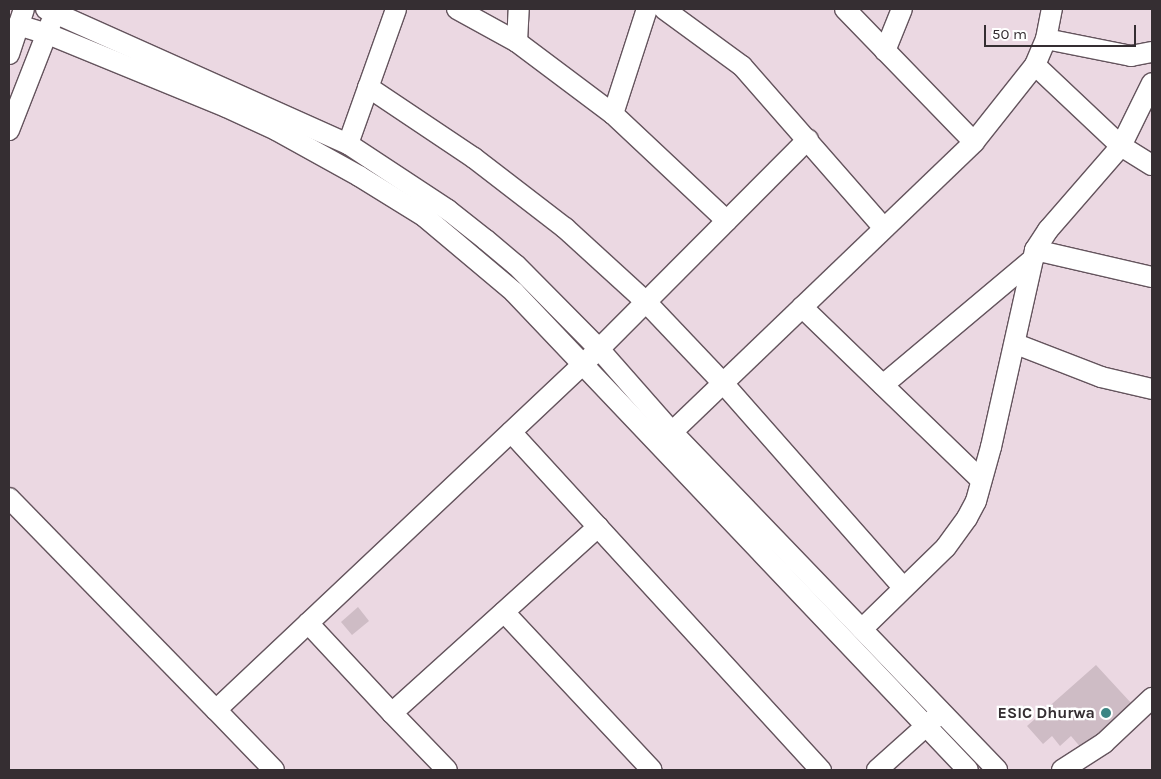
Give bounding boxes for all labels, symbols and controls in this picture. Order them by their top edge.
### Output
scale bar [986,15,1138,47]
text: 50 m [992,25,1027,43]
place label: ESIC Dhurwa [998,703,1095,723]
marker: ESIC Dhurwa [1099,706,1113,720]

